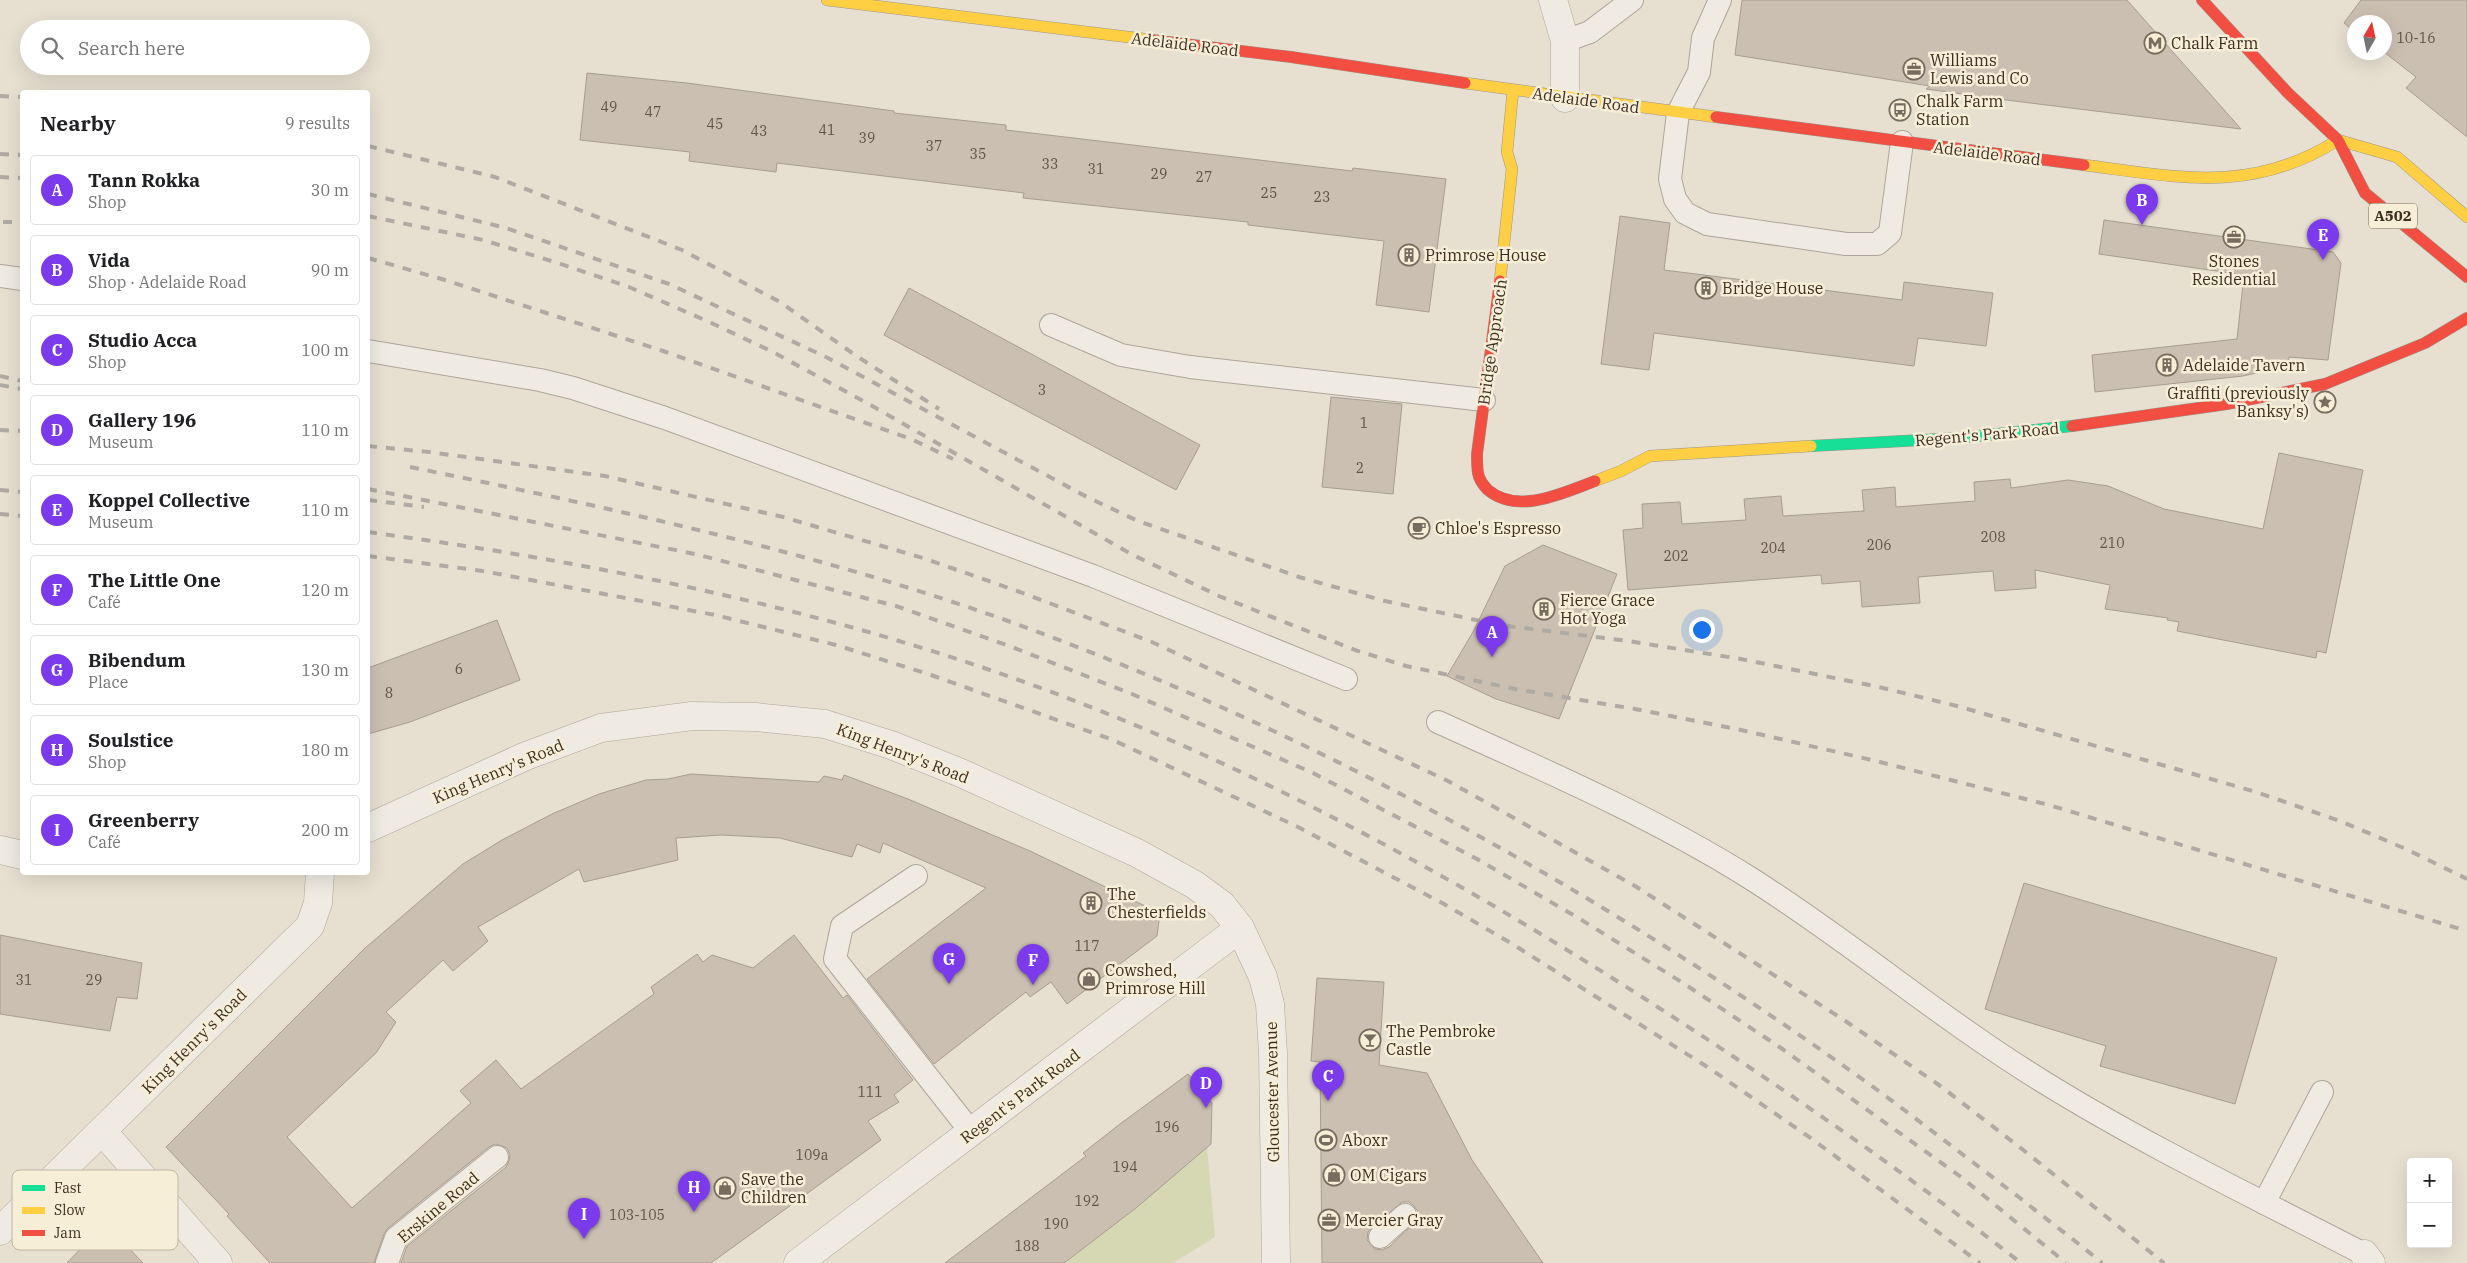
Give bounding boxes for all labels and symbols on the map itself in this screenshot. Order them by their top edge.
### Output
north arrow [2347,15,2392,60]
street label: Adelaide Road [1130,27,1240,61]
house number: 10-16 [2396,29,2436,47]
metro station icon: Chalk Farm [2143,31,2167,55]
place label: Chalk Farm [2171,33,2258,53]
place label: Williams Lewis and Co [1930,50,2029,88]
office icon: Williams Lewis and Co [1902,57,1926,81]
street label: Adelaide Road [1531,83,1641,117]
place label: Chalk Farm Station [1916,91,2003,129]
house number: 49 [601,98,617,116]
bus stop icon: Chalk Farm Station [1888,98,1912,122]
house number: 47 [645,103,661,121]
house number: 45 [707,115,723,133]
house number: 41 [819,121,835,139]
house number: 43 [751,122,767,140]
house number: 39 [859,129,875,147]
street label: Adelaide Road [1932,136,2042,170]
house number: 37 [926,137,942,155]
house number: 35 [970,145,986,163]
house number: 33 [1042,155,1058,173]
house number: 31 [1088,160,1104,178]
house number: 29 [1151,165,1167,183]
house number: 27 [1196,168,1212,186]
house number: 25 [1261,184,1277,202]
pin: B [2126,184,2158,225]
house number: 23 [1314,188,1330,206]
road number: A502 [2369,204,2417,228]
pin: E [2307,219,2339,260]
office icon: Stones Residential [2222,225,2246,249]
building icon: Primrose House [1397,243,1421,267]
place label: Primrose House [1425,245,1546,265]
place label: Stones Residential [2192,251,2277,289]
building icon: Bridge House [1694,276,1718,300]
street label: Bridge Approach [1473,278,1511,406]
place label: Bridge House [1722,278,1823,298]
building icon: Adelaide Tavern [2155,353,2179,377]
place label: Adelaide Tavern [2183,355,2305,375]
house number: 3 [1038,381,1046,399]
place label: Graffiti (previously Banksy's) [2167,383,2309,421]
place icon: Graffiti (previously Banksy's) [2313,390,2337,414]
house number: 1 [1360,414,1368,432]
street label: Regent's Park Road [1914,418,2060,450]
house number: 2 [1356,459,1364,477]
cafe icon: Chloe's Espresso [1407,516,1431,540]
place label: Chloe's Espresso [1435,518,1561,538]
house number: 208 [1980,528,2006,546]
house number: 210 [2099,534,2125,552]
house number: 206 [1866,536,1892,554]
house number: 204 [1760,539,1786,557]
house number: 202 [1663,547,1689,565]
place label: Fierce Grace Hot Yoga [1560,590,1655,628]
building icon: Fierce Grace Hot Yoga [1532,597,1556,621]
pin: A [1476,616,1508,657]
your location [1689,617,1715,643]
house number: 6 [455,660,463,678]
house number: 8 [385,684,393,702]
street label: King Henry's Road [834,719,972,788]
street label: King Henry's Road [429,734,567,808]
place label: The Chesterfields [1107,884,1206,922]
building icon: The Chesterfields [1079,891,1103,915]
house number: 117 [1074,937,1100,955]
pin: G [933,943,965,984]
pin: F [1017,944,1049,985]
place label: Cowshed, Primrose Hill [1105,960,1206,998]
shop icon: Cowshed, Primrose Hill [1077,967,1101,991]
house number: 31 [16,971,32,989]
house number: 29 [86,971,102,989]
street label: King Henry's Road [137,984,251,1098]
street label: Gloucester Avenue [1261,1021,1283,1163]
place label: The Pembroke Castle [1386,1021,1496,1059]
bar icon: The Pembroke Castle [1358,1028,1382,1052]
street label: Regent's Park Road [956,1044,1084,1148]
pin: C [1312,1060,1344,1101]
pin: D [1190,1067,1222,1108]
house number: 111 [857,1083,883,1101]
house number: 196 [1154,1118,1180,1136]
sports icon: Aboxr [1314,1128,1338,1152]
place label: Aboxr [1342,1130,1388,1150]
house number: 109a [796,1146,829,1164]
house number: 194 [1112,1158,1138,1176]
shop icon: OM Cigars [1322,1163,1346,1187]
place label: OM Cigars [1350,1165,1427,1185]
street label: Erskine Road [393,1167,483,1247]
place label: Save the Children [741,1169,807,1207]
legend [12,1170,178,1250]
pin: H [678,1171,710,1212]
shop icon: Save the Children [713,1176,737,1200]
text: Fast [54,1179,82,1197]
house number: 192 [1074,1192,1100,1210]
pin: I [568,1198,600,1239]
text: Slow [54,1201,85,1219]
house number: 103-105 [609,1206,665,1224]
office icon: Mercier Gray [1317,1208,1341,1232]
place label: Mercier Gray [1345,1210,1443,1230]
house number: 190 [1043,1215,1069,1233]
text: Jam [54,1224,81,1242]
house number: 188 [1014,1237,1040,1255]

